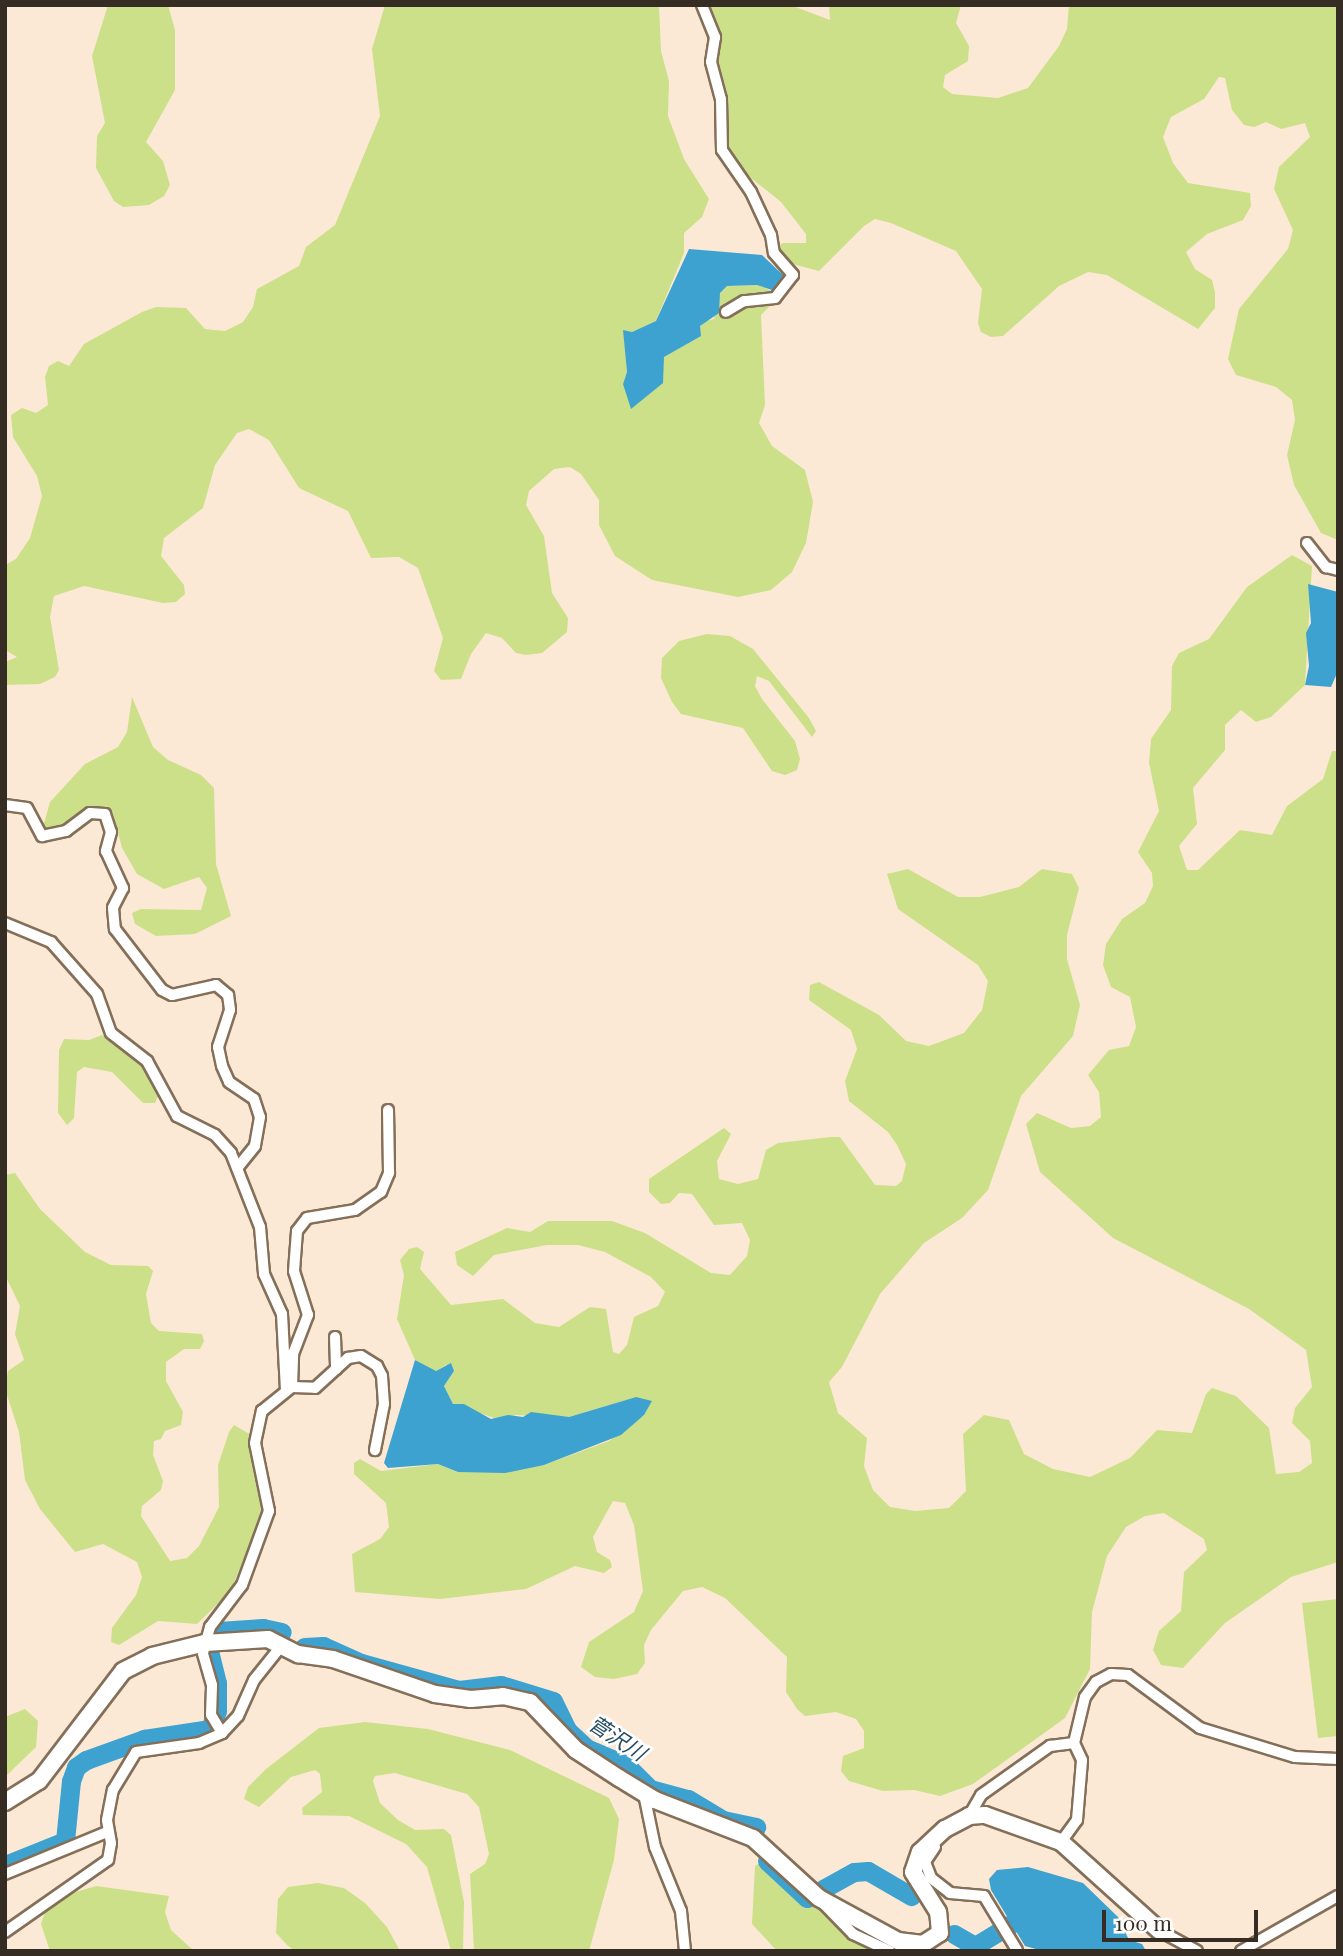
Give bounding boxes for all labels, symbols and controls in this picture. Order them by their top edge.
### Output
water label: 菅沢川 [585,1709,651,1765]
scale bar [1105,1896,1261,1940]
text: 100 m [1115,1908,1172,1936]

